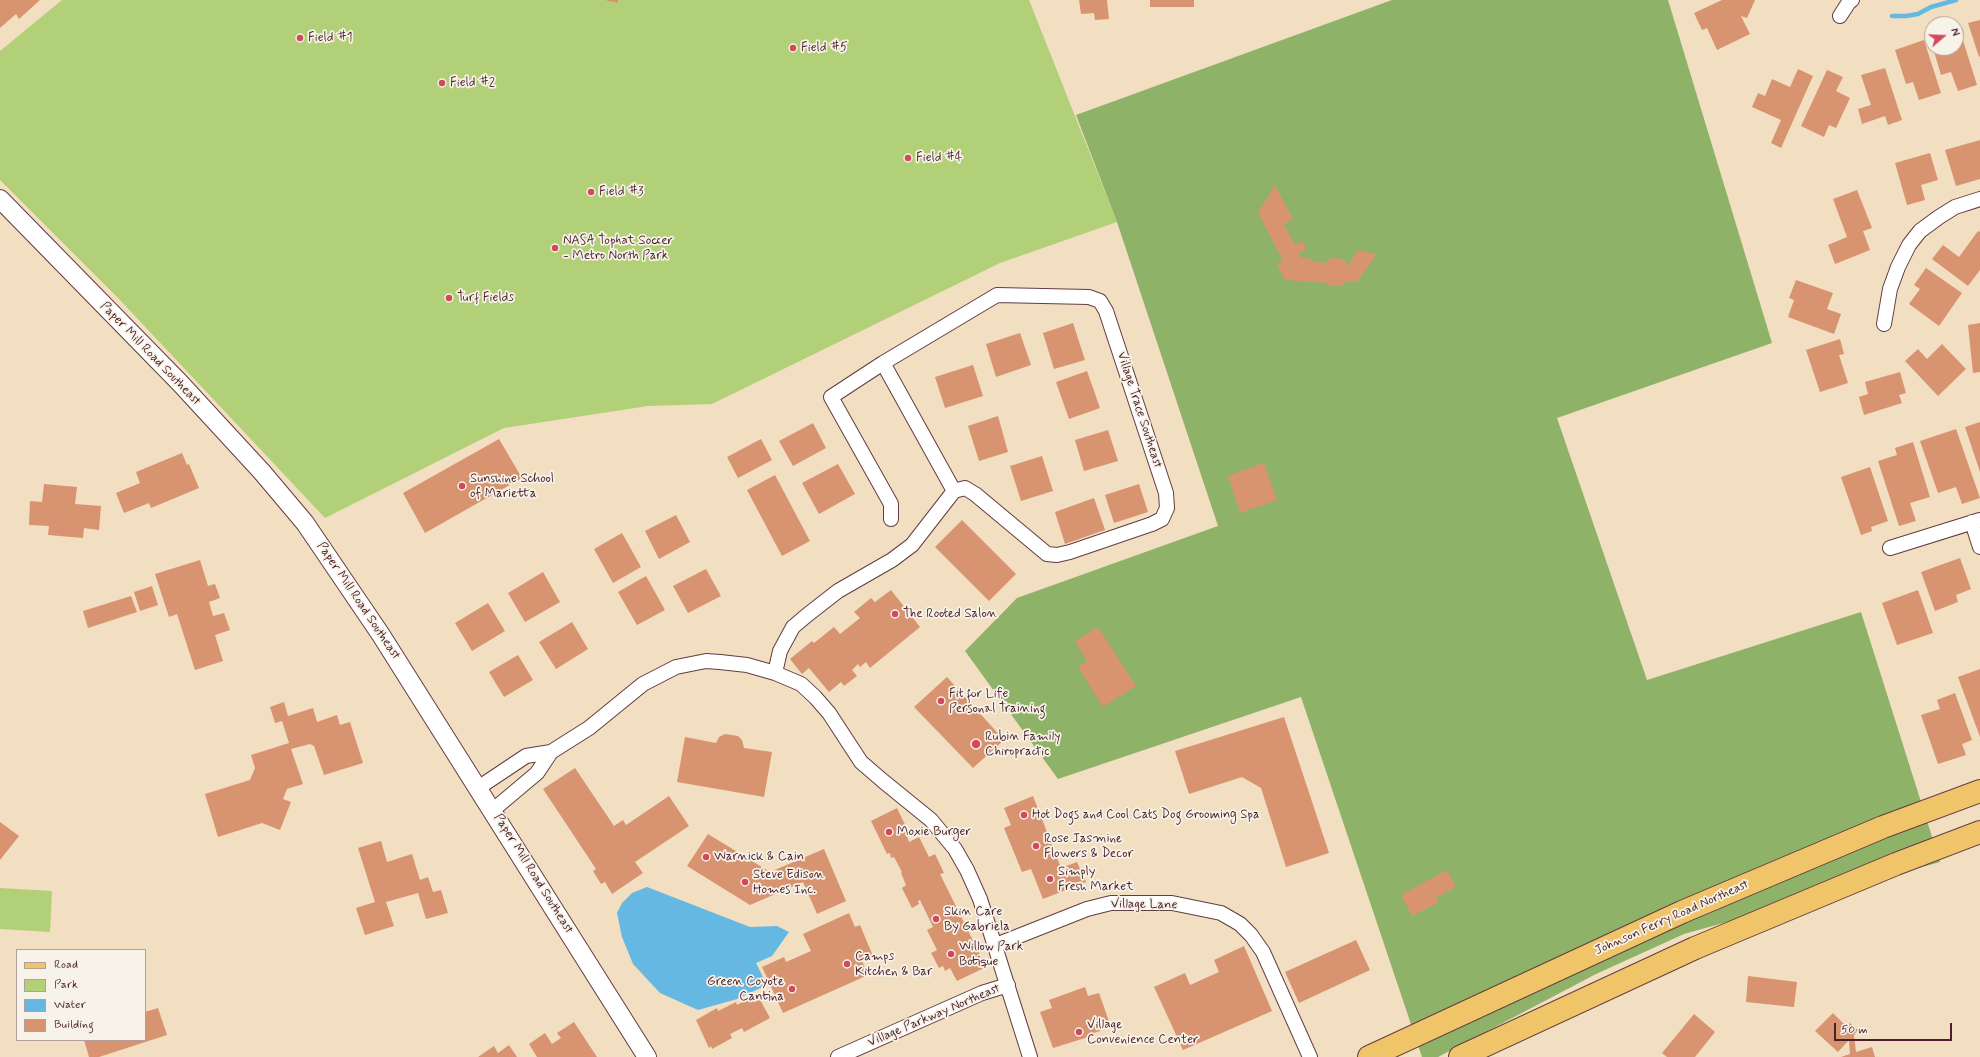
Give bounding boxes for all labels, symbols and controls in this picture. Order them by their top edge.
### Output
north arrow [1924,16,1964,56]
text: N [1947,27,1962,38]
place label: Field #1 [308,30,352,46]
marker: Field #1 [295,33,305,43]
place label: Field #5 [801,40,847,56]
marker: Field #5 [788,43,798,53]
place label: Field #2 [450,75,495,91]
marker: Field #2 [437,78,447,88]
place label: Field #4 [916,150,962,166]
marker: Field #4 [903,153,913,163]
place label: Field #3 [599,184,644,200]
marker: Field #3 [586,187,596,197]
place label: NASA Tophat Soccer - Metro North Park [563,233,673,264]
marker: NASA Tophat Soccer - Metro North Park [550,243,560,253]
place label: Turf Fields [457,290,514,306]
marker: Turf Fields [444,293,454,303]
street label: Paper Mill Road Southeast [96,299,204,409]
street label: Village Trace Southeast [1113,350,1165,470]
place label: Sunshine School of Marietta [470,471,554,502]
marker: Sunshine School of Marietta [457,481,467,491]
street label: Paper Mill Road Southeast [313,539,403,663]
place label: The Rooted Salon [903,606,997,622]
marker: The Rooted Salon [890,609,900,619]
place label: Fit for Life Personal Training [949,686,1046,717]
marker: Fit for Life Personal Training [936,696,946,706]
place label: Rubin Family Chiropractic [985,729,1060,760]
marker: Rubin Family Chiropractic [970,738,982,750]
place label: Hot Dogs and Cool Cats Dog Grooming Spa [1032,807,1260,823]
marker: Hot Dogs and Cool Cats Dog Grooming Spa [1019,810,1029,820]
street label: Paper Mill Road Southeast [490,811,576,937]
place label: Moxie Burger [897,824,971,840]
marker: Moxie Burger [884,827,894,837]
place label: Rose Jasmine Flowers & Decor [1044,831,1134,862]
marker: Rose Jasmine Flowers & Decor [1031,841,1041,851]
place label: Warnick & Cain [714,849,804,865]
marker: Warnick & Cain [701,852,711,862]
place label: Simply Fresh Market [1058,864,1134,895]
place label: Steve Edison Homes Inc. [753,867,824,898]
marker: Simply Fresh Market [1045,874,1055,884]
marker: Steve Edison Homes Inc. [740,877,750,887]
street label: Johnson Ferry Road Northeast [1593,877,1751,959]
street label: Village Lane [1111,897,1177,913]
place label: Skin Care By Gabriela [944,904,1010,935]
marker: Skin Care By Gabriela [931,914,941,924]
place label: Willow Park Botique [959,939,1023,970]
legend [16,949,146,1041]
place label: Camps Kitchen & Bar [855,949,932,980]
marker: Willow Park Botique [946,949,956,959]
text: Road [54,957,78,973]
marker: Camps Kitchen & Bar [842,959,852,969]
place label: Green Coyote Cantina [707,974,784,1005]
text: Park [54,977,78,993]
street label: Village Parkway Northeast [866,981,1002,1051]
marker: Green Coyote Cantina [787,984,797,994]
text: Water [54,997,86,1013]
scale bar [1836,1015,1954,1041]
text: Building [54,1017,94,1033]
place label: Village Convenience Center [1087,1017,1198,1048]
text: 50 m [1841,1022,1868,1038]
marker: Village Convenience Center [1074,1027,1084,1037]

